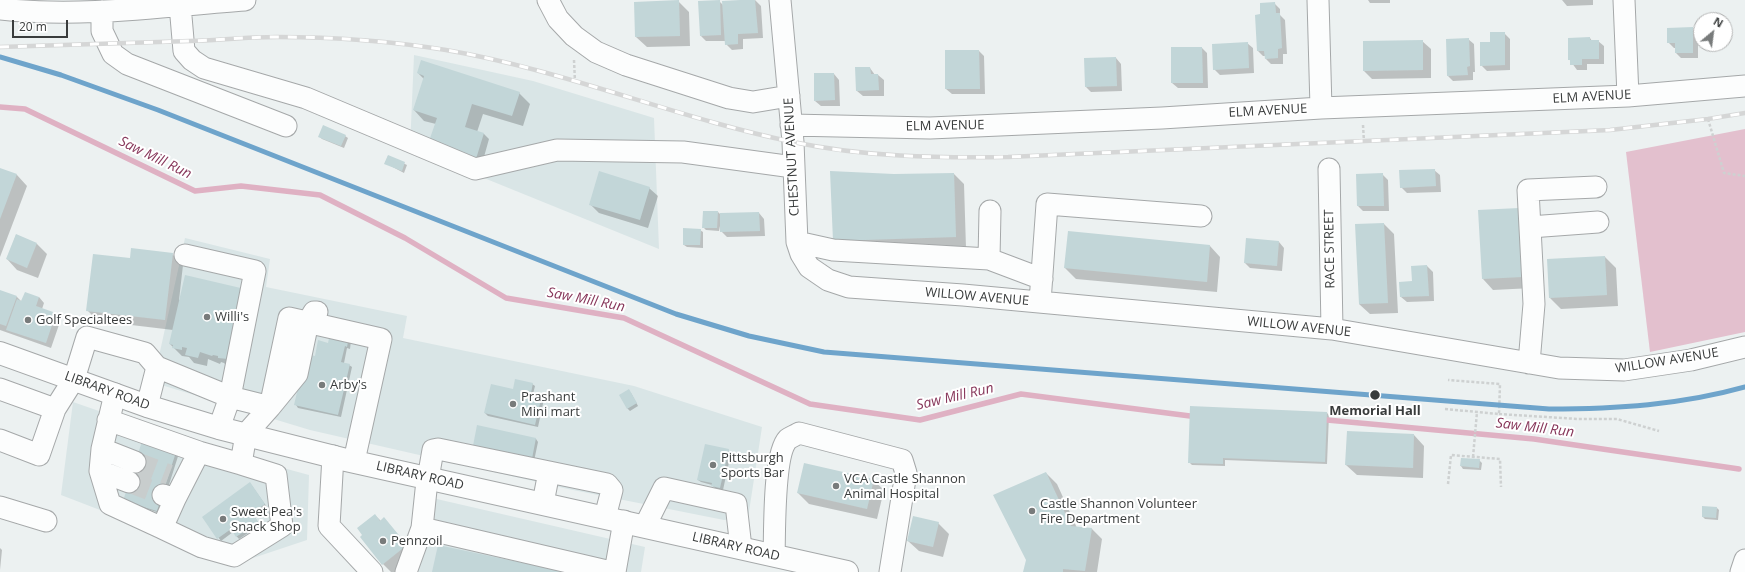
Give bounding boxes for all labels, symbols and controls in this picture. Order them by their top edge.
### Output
scale bar [14,12,70,38]
north arrow [1693,12,1733,52]
text: N [1711,13,1726,31]
text: 20 m [19,18,47,35]
street label: ELM AVENUE [1552,87,1632,107]
street label: CHESTNUT AVENUE [781,97,803,217]
street label: ELM AVENUE [1228,101,1308,121]
street label: ELM AVENUE [905,118,985,134]
water label: Saw Mill Run [116,133,194,183]
street label: RACE STREET [1322,209,1338,289]
water label: Saw Mill Run [546,284,626,316]
street label: WILLOW AVENUE [924,285,1030,309]
place label: Willi's [215,309,249,325]
place label: Golf Specialtees [36,312,132,328]
marker: Willi's [202,312,212,322]
street label: WILLOW AVENUE [1246,314,1352,340]
marker: Golf Specialtees [23,315,33,325]
street label: WILLOW AVENUE [1614,345,1720,377]
street label: LIBRARY ROAD [62,368,152,414]
place label: Arby's [330,377,367,393]
marker: Arby's [317,380,327,390]
water label: Saw Mill Run [915,380,995,414]
marker: Memorial Hall [1368,388,1382,402]
place label: Prashant Mini mart [521,389,580,420]
marker: Prashant Mini mart [508,399,518,409]
place label: Memorial Hall [1329,403,1421,419]
water label: Saw Mill Run [1495,415,1575,441]
place label: Pittsburgh Sports Bar [721,450,784,481]
street label: LIBRARY ROAD [375,458,465,494]
marker: Pittsburgh Sports Bar [708,460,718,470]
place label: VCA Castle Shannon Animal Hospital [844,471,966,502]
marker: VCA Castle Shannon Animal Hospital [831,481,841,491]
place label: Castle Shannon Volunteer Fire Department [1040,496,1197,527]
place label: Sweet Pea's Snack Shop [231,504,302,535]
marker: Castle Shannon Volunteer Fire Department [1027,506,1037,516]
marker: Sweet Pea's Snack Shop [218,514,228,524]
street label: LIBRARY ROAD [691,529,781,565]
place label: Pennzoil [391,533,443,549]
marker: Pennzoil [378,536,388,546]

